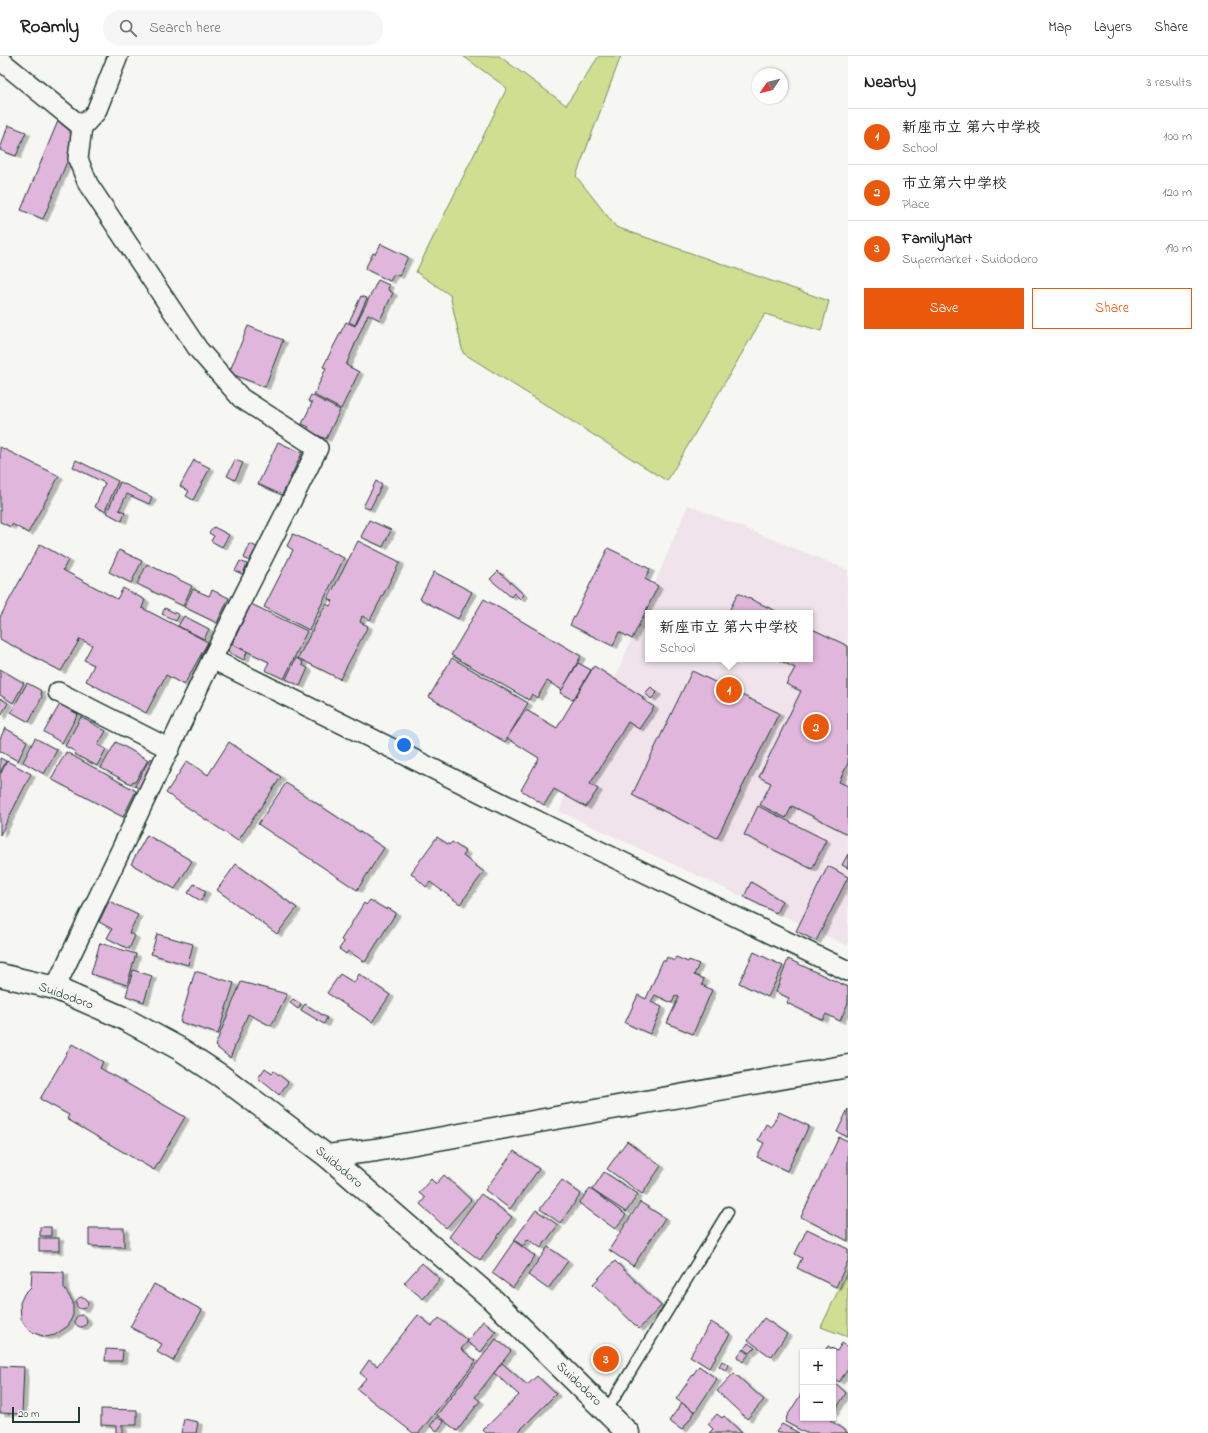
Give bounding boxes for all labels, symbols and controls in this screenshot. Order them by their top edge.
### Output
search box [103,10,383,46]
text: Roamly [20,14,79,41]
icon: search [117,17,139,39]
text: Search here [149,17,221,39]
text: Map [1048,17,1072,38]
text: Layers [1094,17,1132,38]
text: Share [1154,17,1188,38]
north arrow [752,68,788,104]
text: Nearby [864,70,916,95]
text: 3 results [1146,73,1192,92]
text: 新座市立 第六中学校 [902,117,1041,139]
text: 1 [875,127,879,146]
text: 100 m [1163,127,1192,146]
text: School [902,139,938,158]
text: 市立第六中学校 [902,173,1007,195]
text: 2 [874,183,880,202]
text: 120 m [1162,183,1192,202]
text: Place [902,195,930,214]
text: FamilyMart [902,228,972,250]
text: 3 [874,239,880,258]
text: 190 m [1165,239,1192,258]
text: Supermarket · Suidodoro [902,250,1038,269]
button: Save [864,288,1024,329]
button: Share [1032,288,1192,329]
popup [645,610,813,662]
text: 新座市立 第六中学校 [660,617,798,639]
text: School [660,639,695,658]
pin: 1 [716,675,742,705]
pin: 2 [803,712,829,742]
your location [394,735,414,755]
street label: Suidodoro [36,977,96,1015]
street label: Suidodoro [311,1141,367,1193]
pin: 3 [593,1344,619,1374]
map controls [800,1349,836,1421]
button: + [800,1349,836,1385]
street label: Suidodoro [552,1357,606,1411]
button: − [800,1385,836,1421]
scale bar [12,1405,80,1424]
text: 20 m [18,1406,40,1422]

